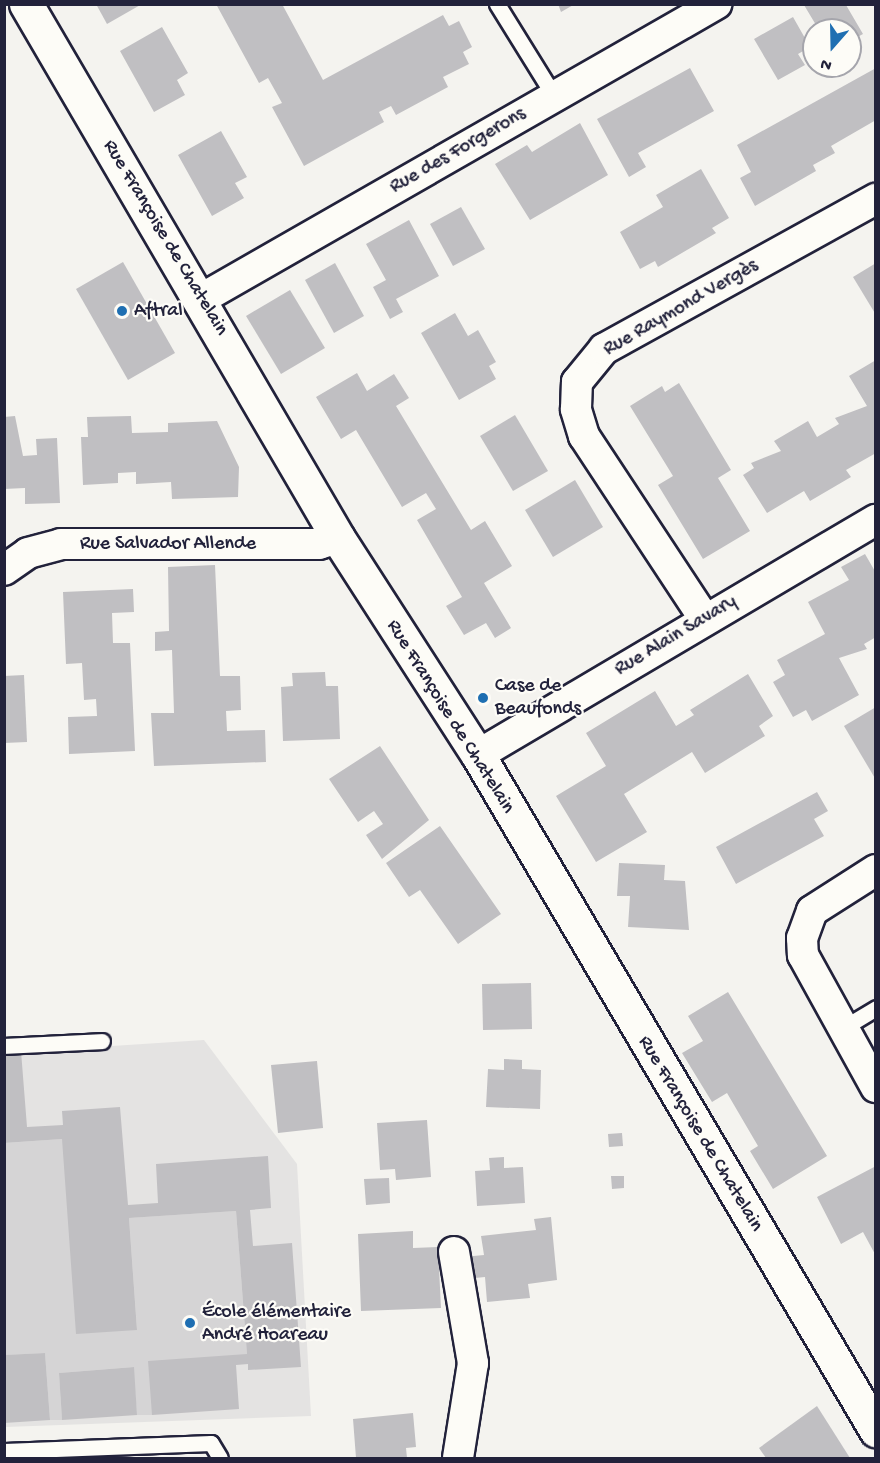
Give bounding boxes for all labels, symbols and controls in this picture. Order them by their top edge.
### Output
north arrow [802,18,862,78]
text: N [818,53,835,74]
street label: Rue des Forgerons [386,102,530,200]
street label: Rue Françoise de Chatelain [97,136,233,340]
street label: Rue Raymond Vergès [599,254,763,362]
place label: Aftral [134,299,183,323]
marker: Aftral [115,304,129,318]
street label: Rue Salvador Allende [80,532,256,556]
street label: Rue Alain Savary [611,590,741,682]
street label: Rue Françoise de Chatelain [380,616,520,818]
place label: Case de Beaufonds [495,674,581,721]
marker: Case de Beaufonds [476,691,490,705]
street label: Rue Françoise de Chatelain [632,1032,768,1236]
place label: École élémentaire André Hoareau [202,1300,351,1347]
marker: École élémentaire André Hoareau [183,1316,197,1330]

